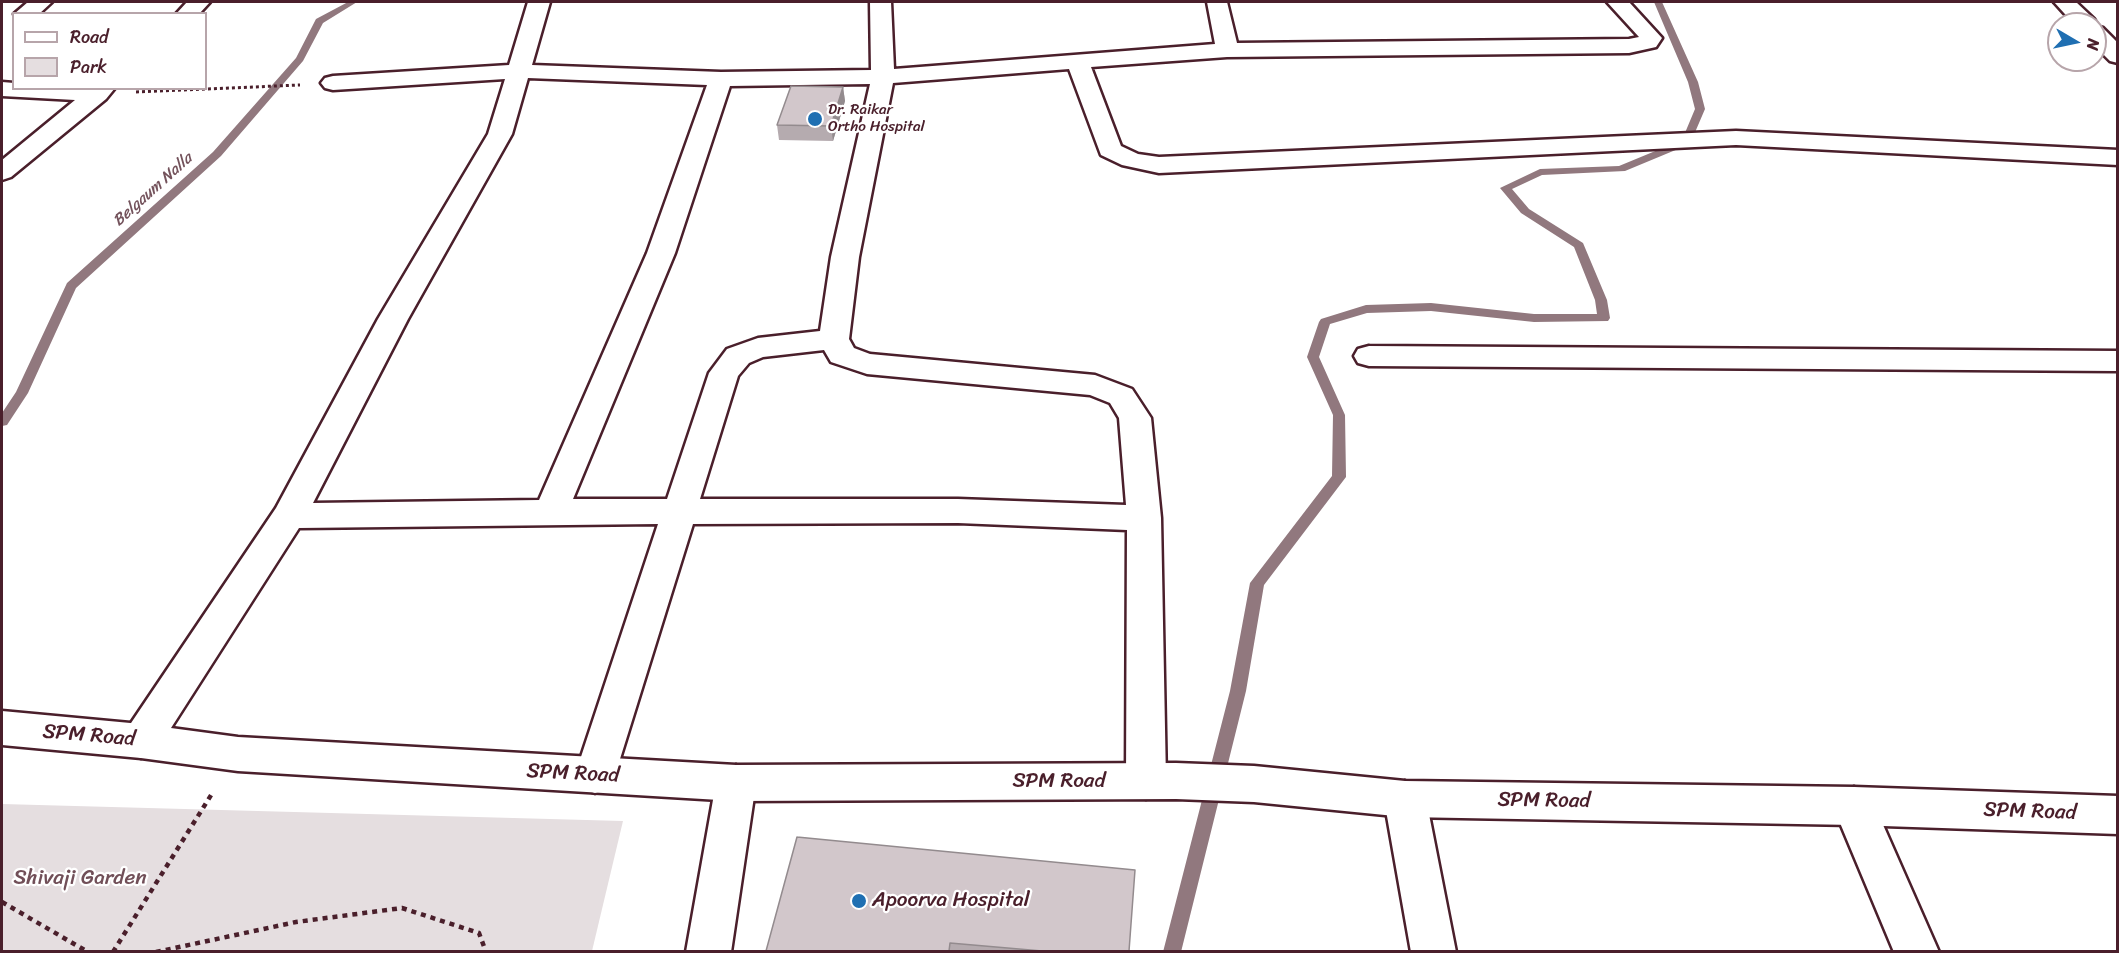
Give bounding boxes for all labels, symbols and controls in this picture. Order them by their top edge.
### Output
legend [12,12,207,90]
north arrow [2047,12,2107,72]
text: Road [70,21,109,53]
text: N [2078,37,2108,52]
text: Park [70,51,107,83]
place label: Dr. Raikar Ortho Hospital [828,101,925,136]
marker: Dr. Raikar Ortho Hospital [806,110,824,128]
water label: Belgaum Nalla [109,149,197,231]
street label: SPM Road [42,719,136,753]
street label: SPM Road [526,759,620,789]
street label: SPM Road [1013,769,1105,795]
street label: SPM Road [1497,788,1591,814]
street label: SPM Road [1983,798,2077,826]
park label: Shivaji Garden [13,866,147,892]
place label: Apoorva Hospital [872,888,1030,914]
marker: Apoorva Hospital [850,892,868,910]

